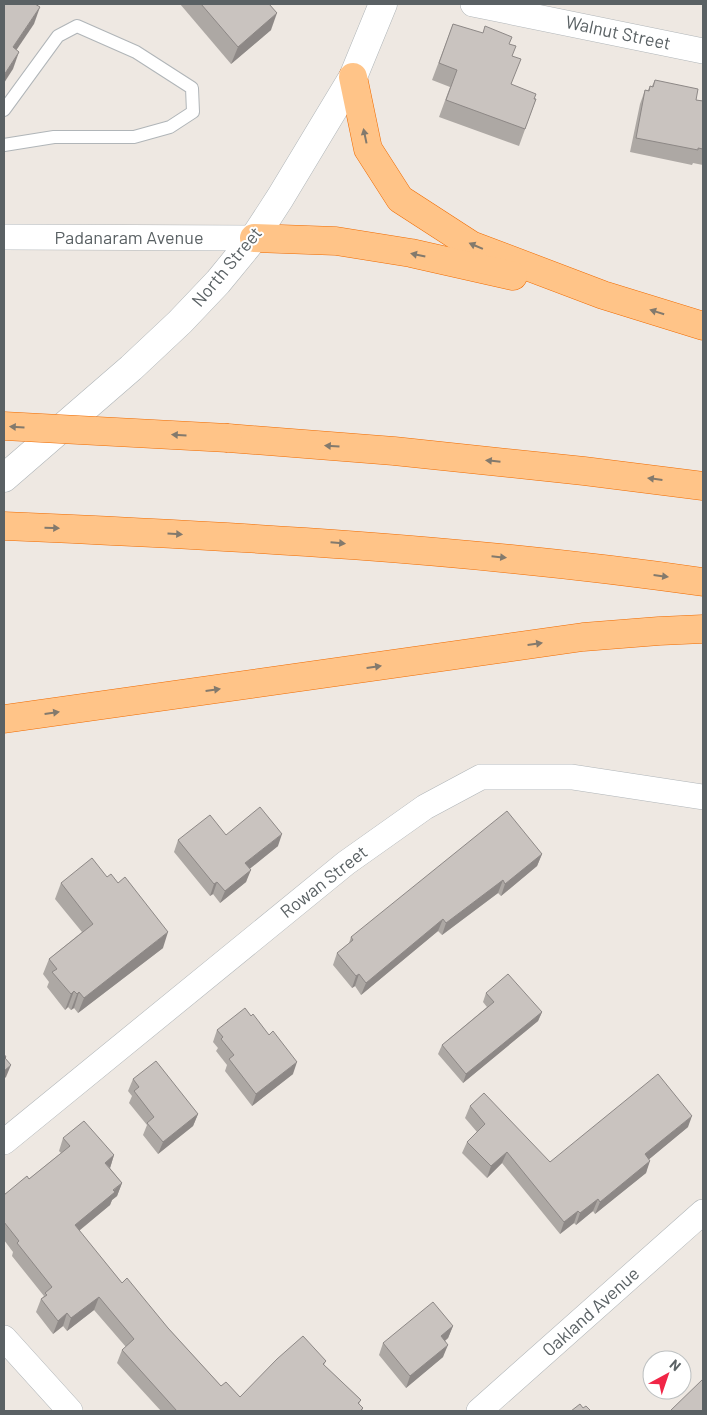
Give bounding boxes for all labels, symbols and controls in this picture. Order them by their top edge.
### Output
street label: Walnut Street [564,10,673,54]
one-way arrow [361,128,369,143]
street label: North Street [186,222,266,311]
street label: Padanaram Avenue [54,226,204,248]
one-way arrow [469,242,483,250]
one-way arrow [411,251,426,259]
one-way arrow [649,308,664,315]
one-way arrow [9,422,25,430]
one-way arrow [171,431,187,439]
one-way arrow [323,442,339,450]
one-way arrow [485,457,501,465]
one-way arrow [647,475,663,483]
one-way arrow [45,524,61,532]
one-way arrow [168,530,184,538]
one-way arrow [330,540,346,548]
one-way arrow [492,553,508,561]
one-way arrow [653,572,669,580]
one-way arrow [527,639,543,647]
one-way arrow [366,662,382,670]
one-way arrow [205,685,221,693]
one-way arrow [44,708,60,716]
street label: Rowan Street [275,840,371,922]
street label: Oakland Avenue [537,1262,643,1361]
north arrow [642,1350,692,1400]
text: N [667,1355,685,1374]

